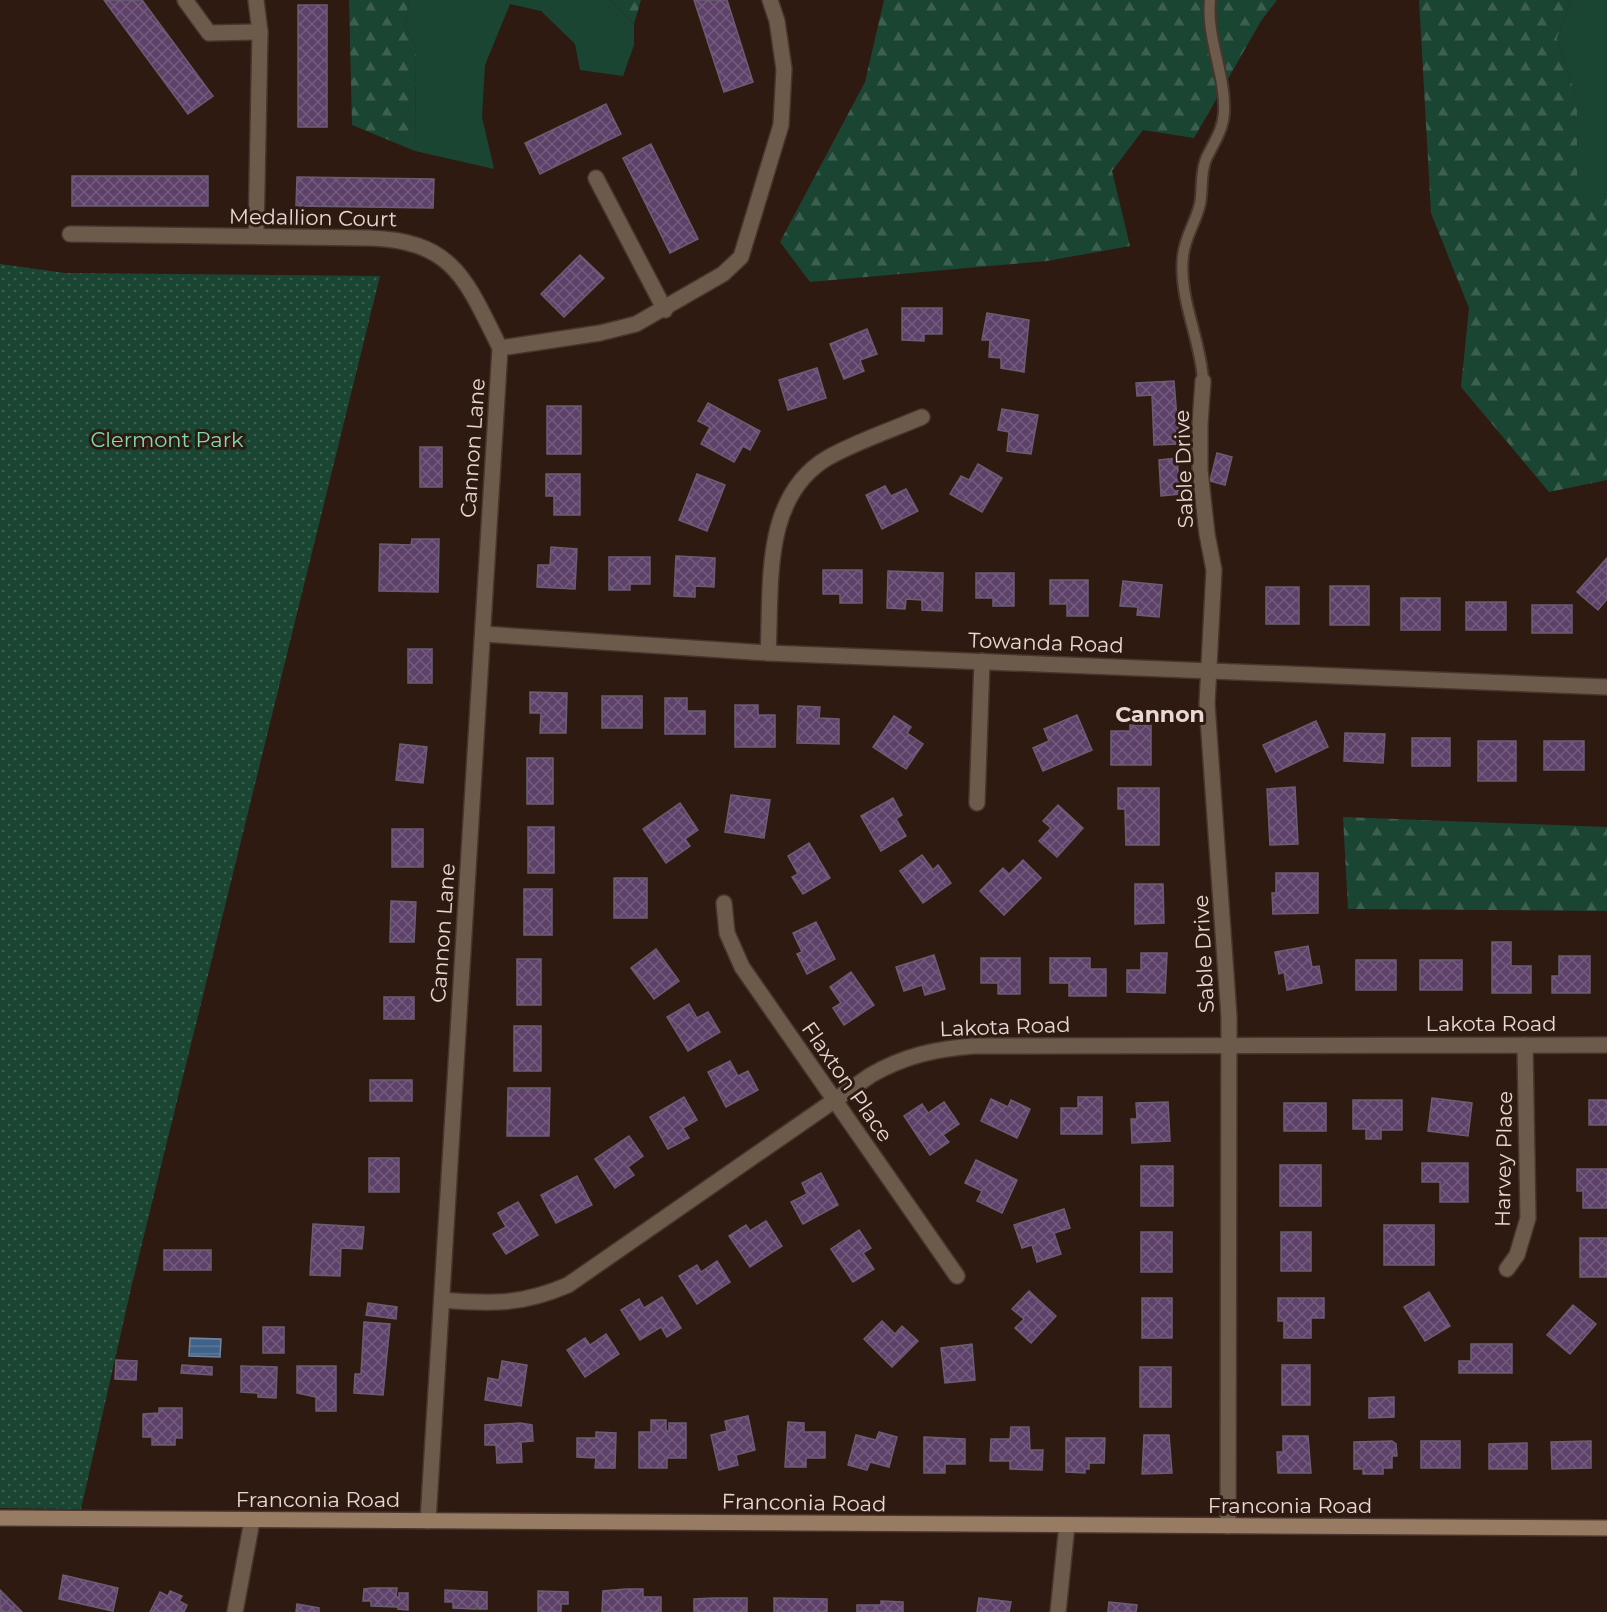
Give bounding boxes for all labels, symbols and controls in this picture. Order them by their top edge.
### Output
street label: Medallion Court [229,204,397,231]
street label: Cannon Lane [455,377,490,519]
street label: Sable Drive [1169,409,1198,529]
park label: Clermont Park [90,427,244,452]
street label: Towanda Road [968,627,1124,658]
district label: Cannon [1115,701,1205,728]
street label: Cannon Lane [425,862,460,1004]
street label: Sable Drive [1188,894,1219,1014]
street label: Lakota Road [1426,1011,1556,1036]
street label: Lakota Road [939,1012,1071,1041]
street label: Flaxton Place [797,1017,898,1147]
street label: Harvey Place [1490,1091,1517,1227]
street label: Franconia Road [236,1487,400,1512]
street label: Franconia Road [721,1489,887,1516]
street label: Franconia Road [1208,1493,1372,1518]

